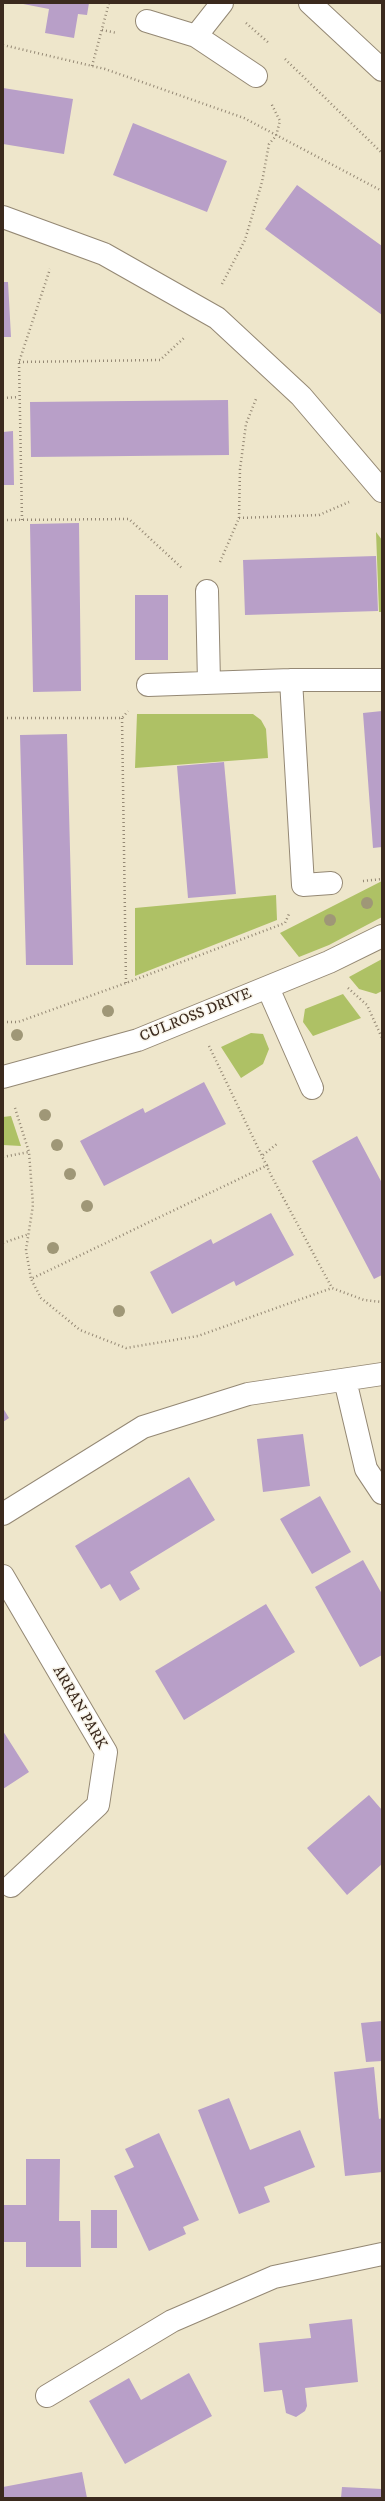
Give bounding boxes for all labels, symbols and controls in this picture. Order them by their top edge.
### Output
street label: CULROSS DRIVE [137,985,255,1047]
street label: ARRAN PARK [48,1663,110,1753]

